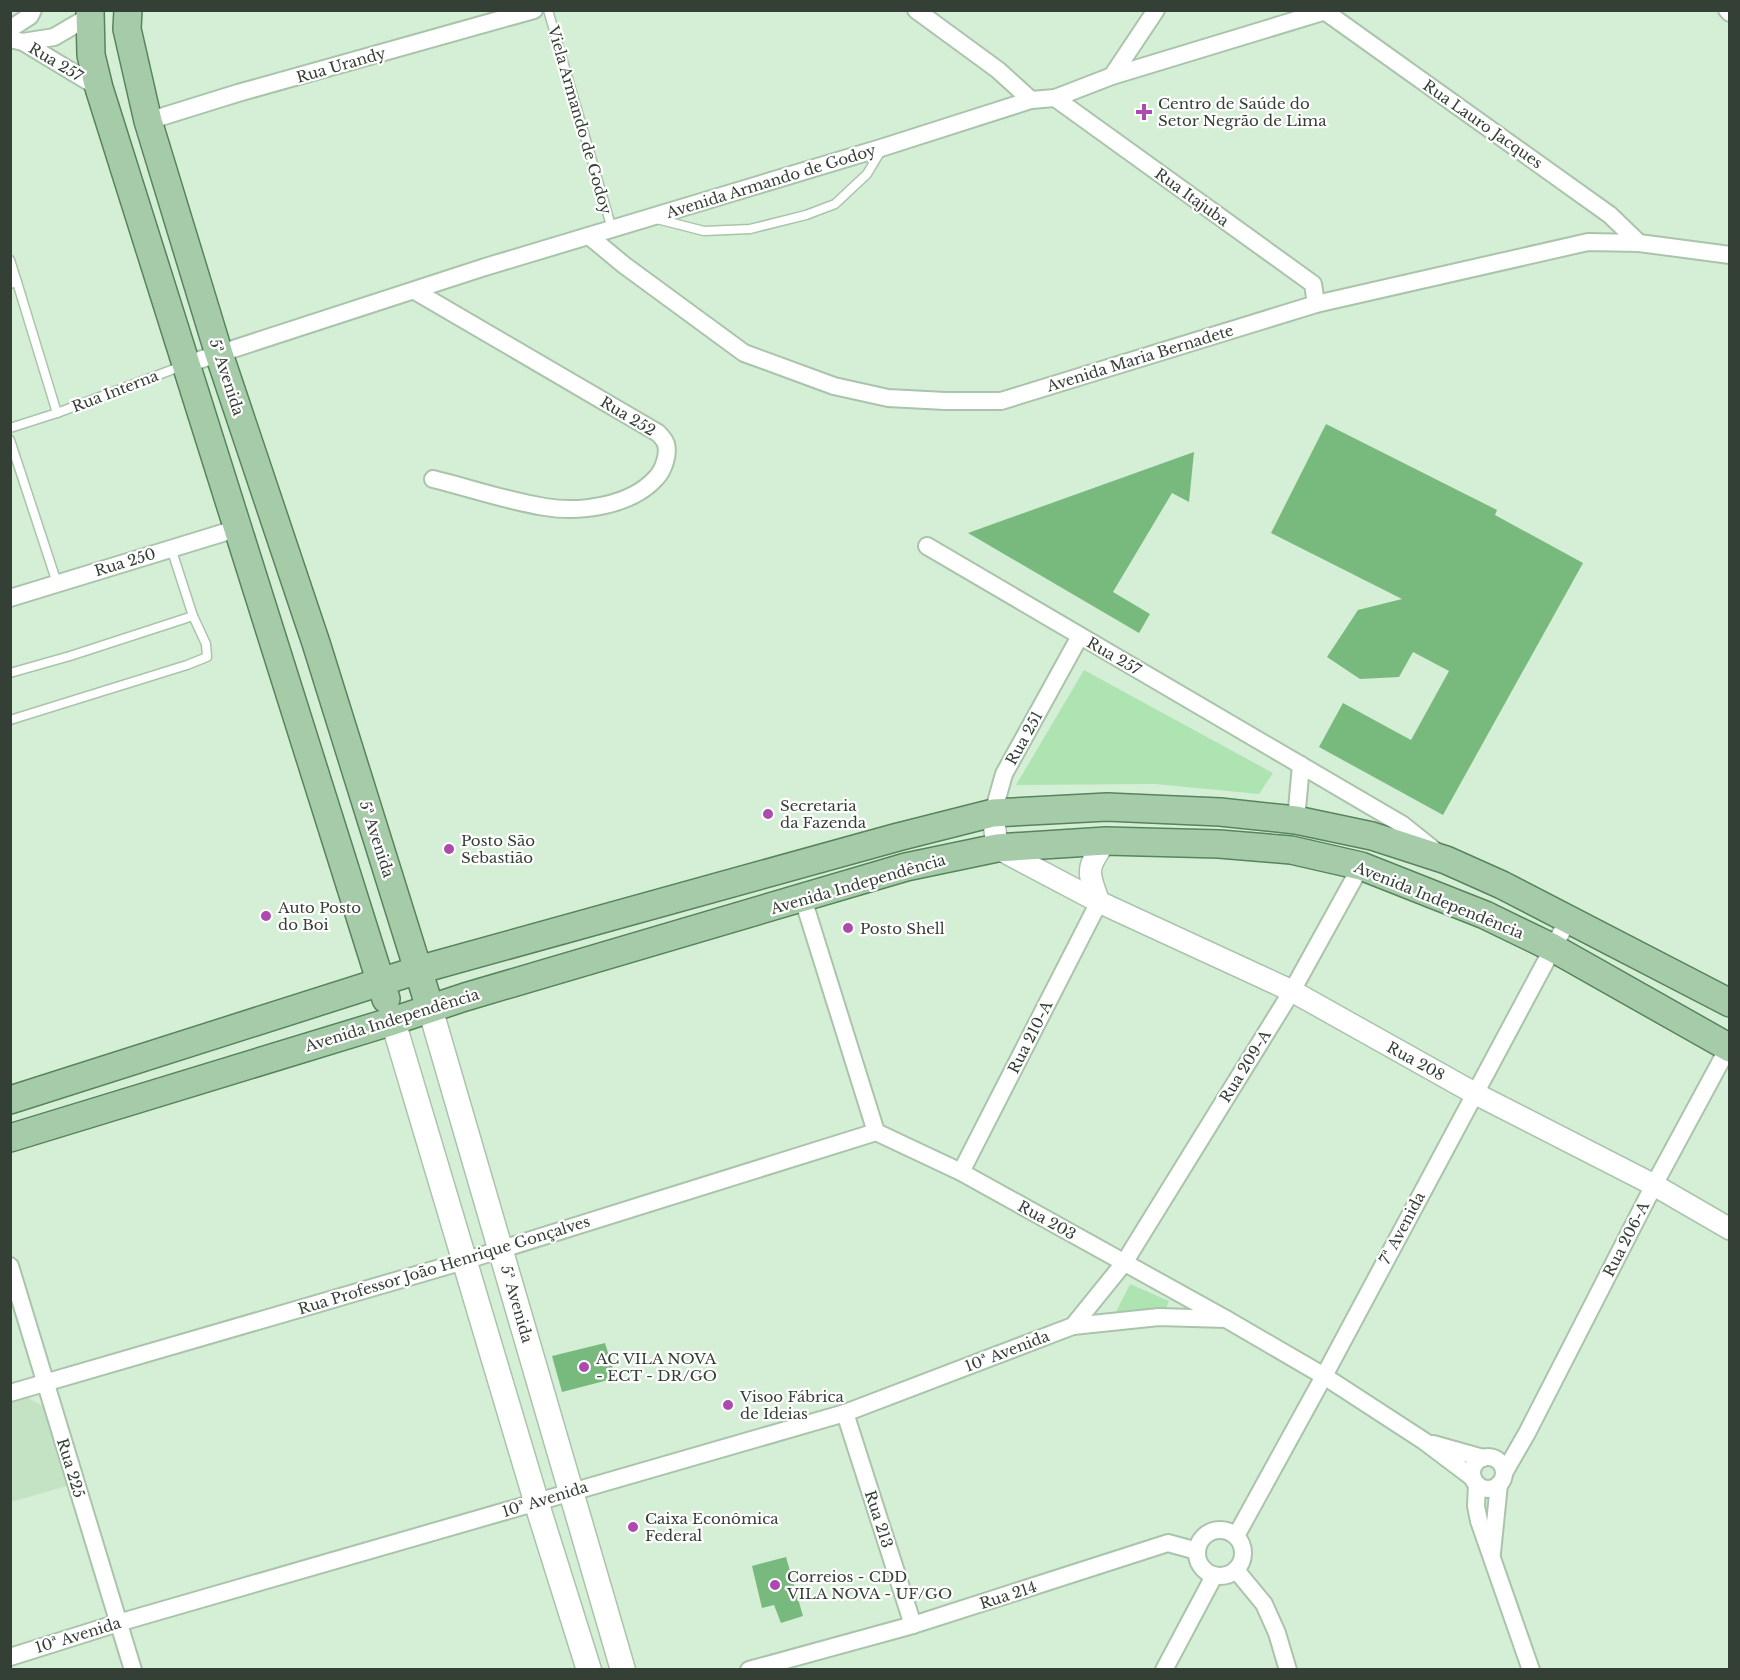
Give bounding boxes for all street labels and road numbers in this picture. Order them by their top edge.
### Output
street label: Viela Armando de Godoy [544,23,616,217]
street label: Rua 257 [26,39,87,86]
street label: Rua Urandy [294,43,388,87]
street label: Rua Lauro Jacques [1420,76,1547,173]
street label: Avenida Armando de Godoy [663,140,879,222]
street label: Rua Itajuba [1151,164,1233,231]
street label: Avenida Maria Bernadete [1043,320,1236,396]
street label: 5ª Avenida [206,336,249,419]
street label: Rua Interna [69,366,161,416]
street label: Rua 252 [597,392,659,440]
street label: Rua 250 [92,544,158,580]
street label: Rua 257 [1083,633,1145,679]
street label: Rua 251 [1001,708,1047,768]
street label: 5ª Avenida [356,798,399,881]
street label: Avenida Independência [767,850,948,918]
street label: Avenida Independência [1351,857,1527,943]
street label: Avenida Independência [302,984,482,1056]
street label: Rua 210-A [1004,997,1057,1077]
street label: Rua 209-A [1215,1026,1275,1106]
street label: Rua 208 [1384,1037,1448,1085]
street label: 7ª Avenida [1375,1188,1429,1267]
street label: Rua 203 [1015,1196,1079,1244]
street label: Rua 206-A [1599,1198,1653,1280]
street label: Rua Professor João Henrique Gonçalves [296,1211,592,1319]
street label: 5ª Avenida [497,1263,537,1346]
street label: 10ª Avenida [962,1326,1052,1376]
street label: Rua 225 [53,1436,89,1500]
street label: 10ª Avenida [500,1477,591,1521]
street label: Rua 213 [861,1488,897,1550]
street label: Rua 214 [977,1577,1039,1613]
street label: 10ª Avenida [33,1613,124,1657]

